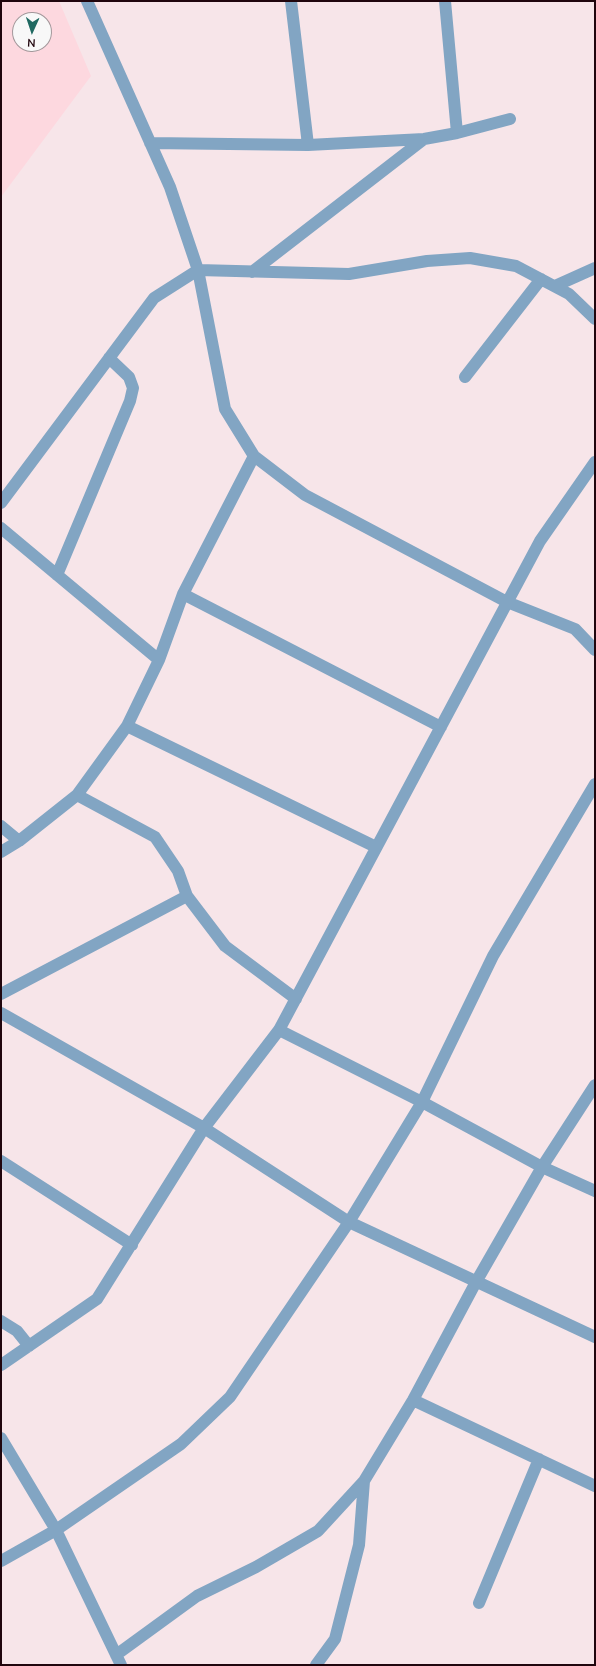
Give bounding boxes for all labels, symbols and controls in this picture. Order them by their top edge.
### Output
north arrow [12,12,52,52]
text: N [27,36,36,50]

